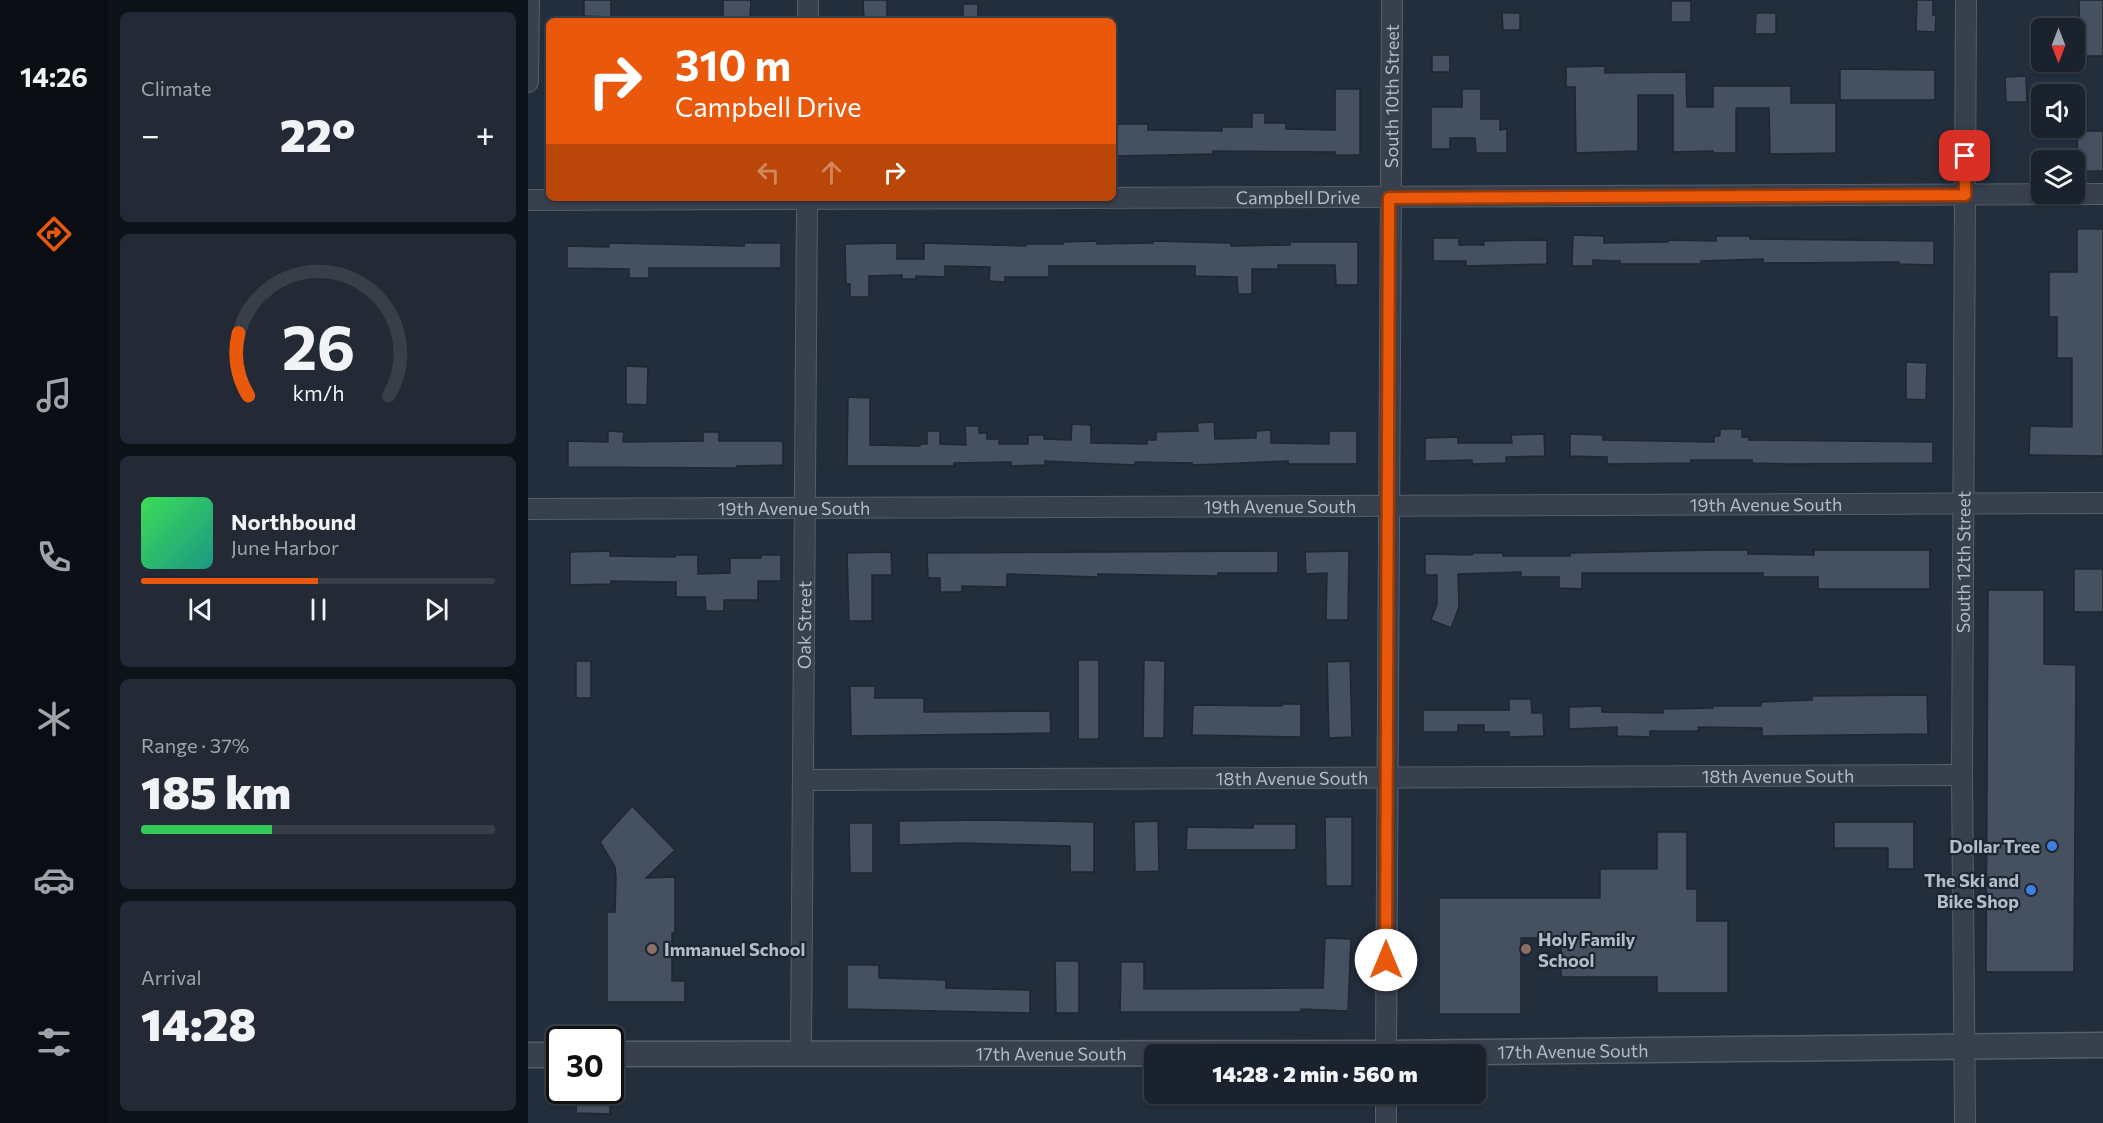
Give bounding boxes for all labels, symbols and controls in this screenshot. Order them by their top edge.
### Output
north arrow [2031,18,2085,72]
map controls [2031,18,2085,204]
street label: South 10th Street [1380,24,1403,168]
text: 310 m [675,38,791,90]
icon: right [576,42,654,120]
text: 14:26 [20,60,88,93]
text: Climate [141,76,211,100]
button: sound [2031,84,2085,138]
text: Campbell Drive [675,90,861,123]
text: 22° [280,106,356,161]
text: − [141,113,160,154]
text: + [476,113,495,154]
pin [1939,130,1990,181]
icon: arrive [1948,139,1981,172]
button: layers [2031,150,2085,204]
icon: left [752,156,785,189]
icon: ahead [815,156,848,189]
icon: right [878,156,911,189]
street label: Campbell Drive [1236,186,1360,208]
icon: directions [33,213,75,255]
text: 26 [281,307,355,383]
icon: music [33,374,75,416]
text: km/h [292,380,344,406]
street label: South 12th Street [1952,491,1974,633]
street label: 19th Avenue South [1690,493,1842,516]
street label: 19th Avenue South [1204,495,1356,517]
street label: 19th Avenue South [718,497,870,519]
text: Northbound [231,508,356,535]
text: June Harbor [231,535,339,559]
icon: phone [33,536,75,578]
street label: Oak Street [793,581,815,669]
icon: previous [184,593,217,626]
icon: pause [302,593,335,626]
icon: next [420,593,453,626]
icon: climate [33,698,75,740]
text: Range · 37% [141,733,249,757]
text: 185 km [141,763,291,818]
street label: 18th Avenue South [1702,764,1854,787]
street label: 18th Avenue South [1216,767,1368,789]
place label: Dollar Tree [1949,835,2040,857]
marker: Dollar Tree [2045,839,2059,853]
icon: car [33,859,75,901]
place label: The Ski and Bike Shop [1924,869,2019,912]
marker: The Ski and Bike Shop [2024,883,2038,897]
position arrow [1354,928,1418,992]
place label: Holy Family School [1538,928,1636,971]
place label: Immanuel School [664,938,805,960]
marker: Immanuel School [645,942,659,956]
marker: Holy Family School [1519,942,1533,956]
text: Arrival [141,965,202,989]
text: 14:28 [141,995,256,1050]
icon: filters [33,1021,75,1063]
speed limit sign: 30 [546,1026,624,1104]
street label: 17th Avenue South [1497,1039,1649,1063]
street label: 17th Avenue South [975,1042,1127,1065]
text: 14:28 · 2 min · 560 m [1212,1060,1418,1087]

